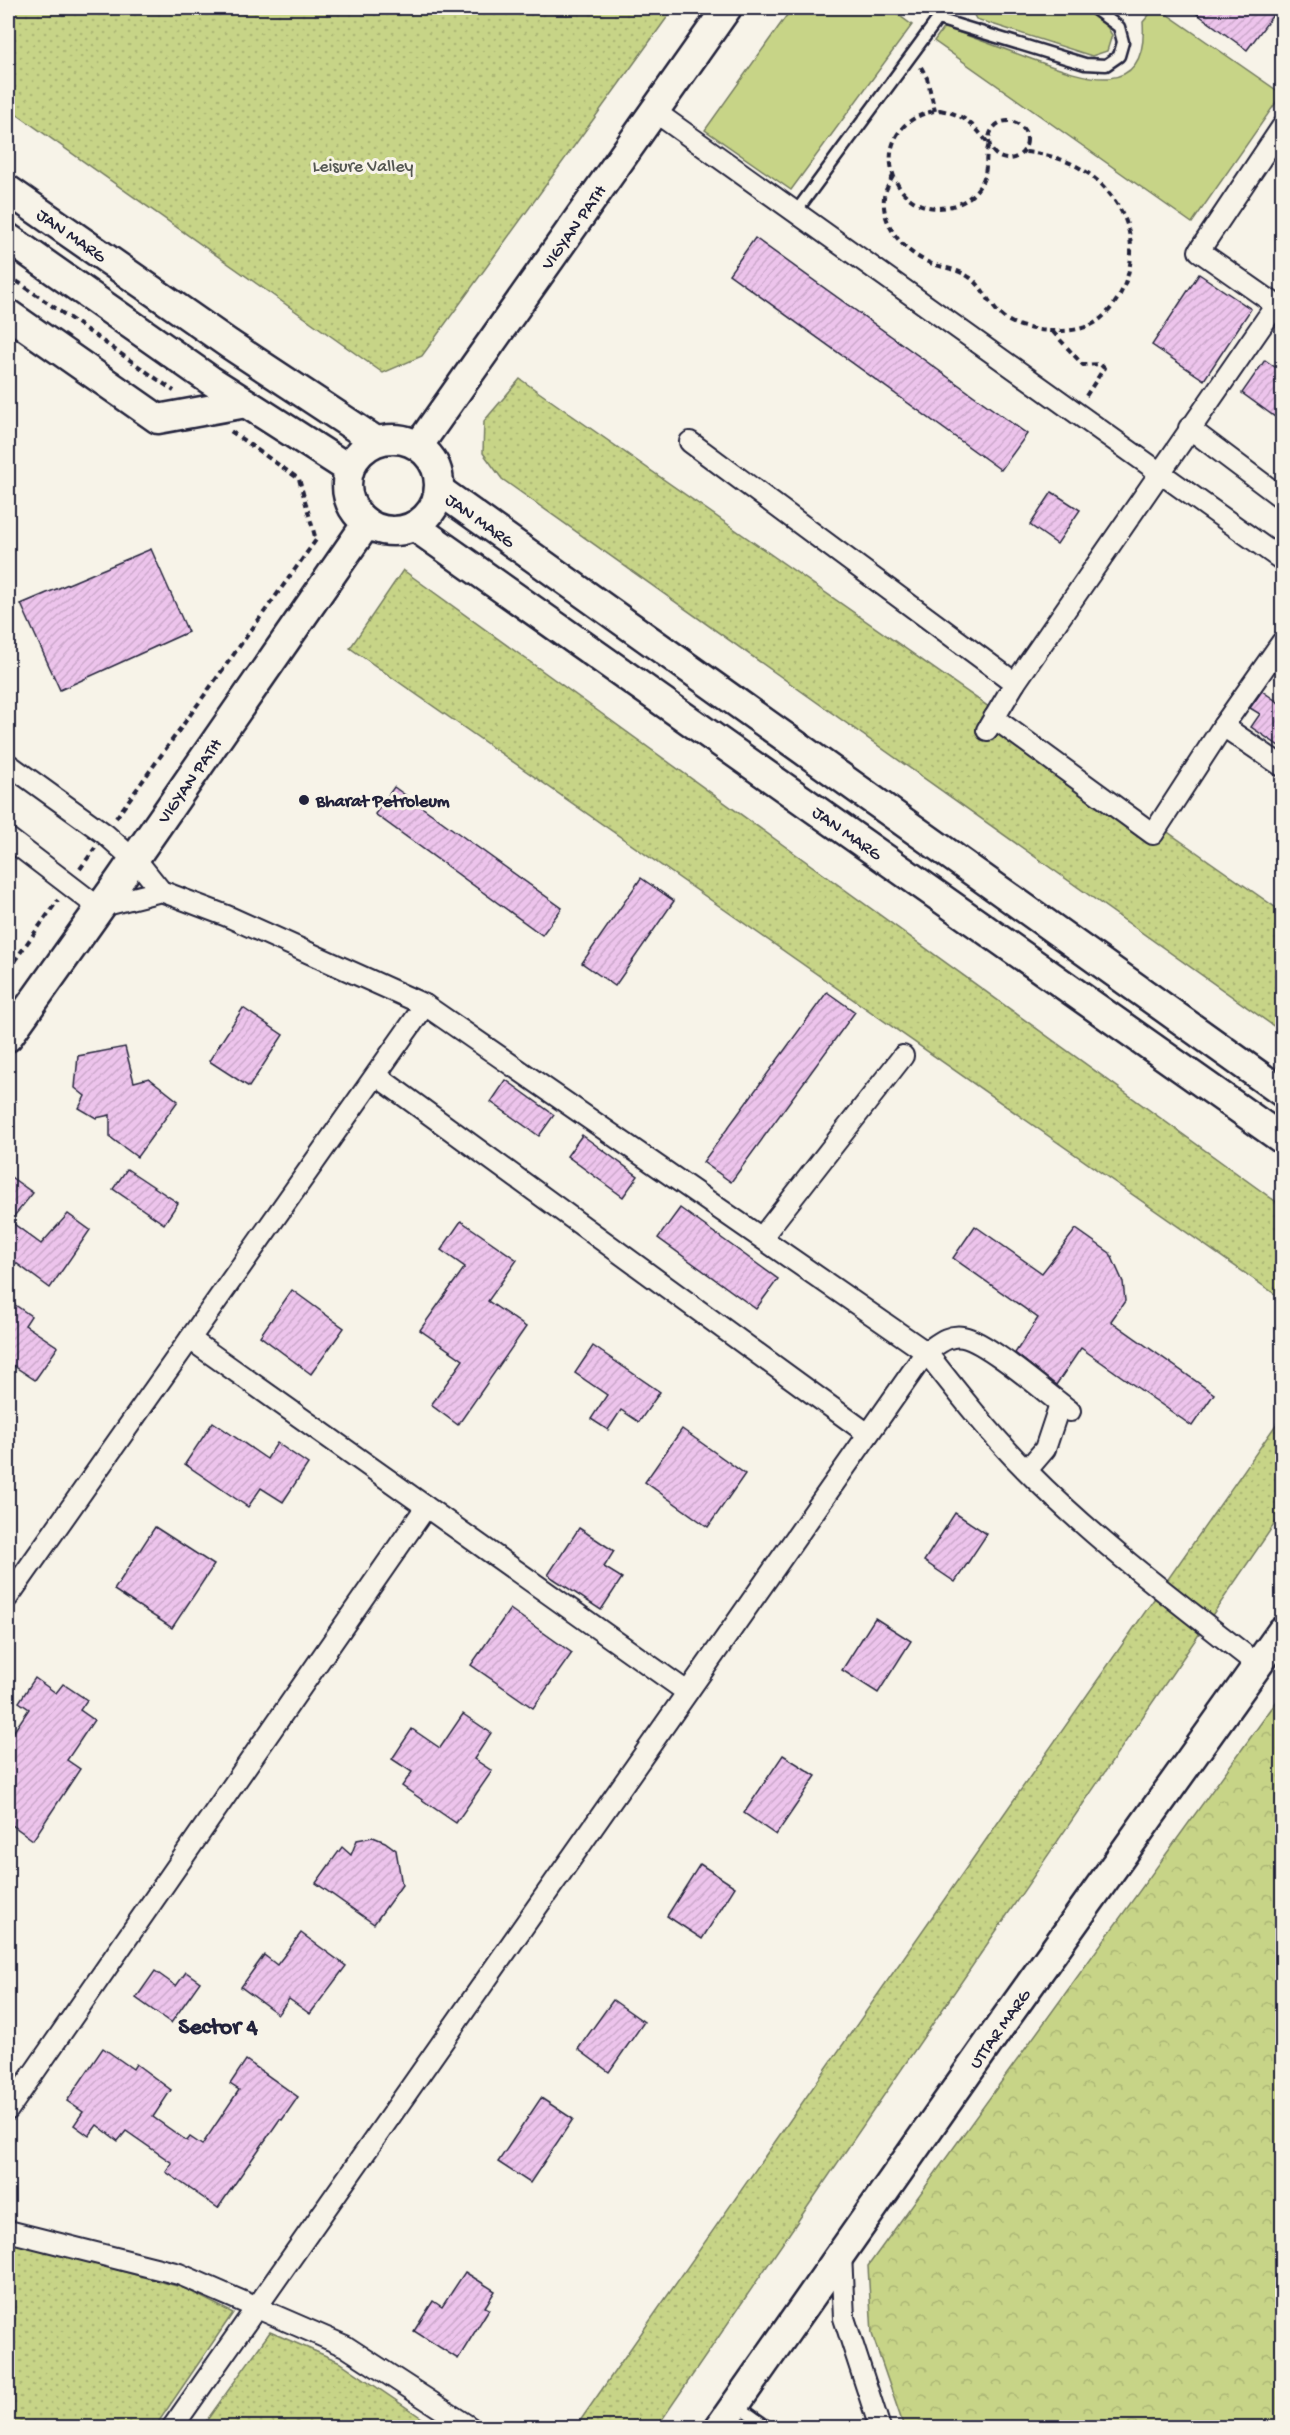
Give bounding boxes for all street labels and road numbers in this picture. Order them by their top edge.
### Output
street label: VIGYAN PATH [537,181,612,275]
street label: JAN MARG [32,205,110,269]
street label: JAN MARG [440,490,518,554]
street label: VIGYAN PATH [154,735,228,829]
street label: JAN MARG [808,803,886,866]
street label: UTTAR MARG [966,1985,1037,2074]

